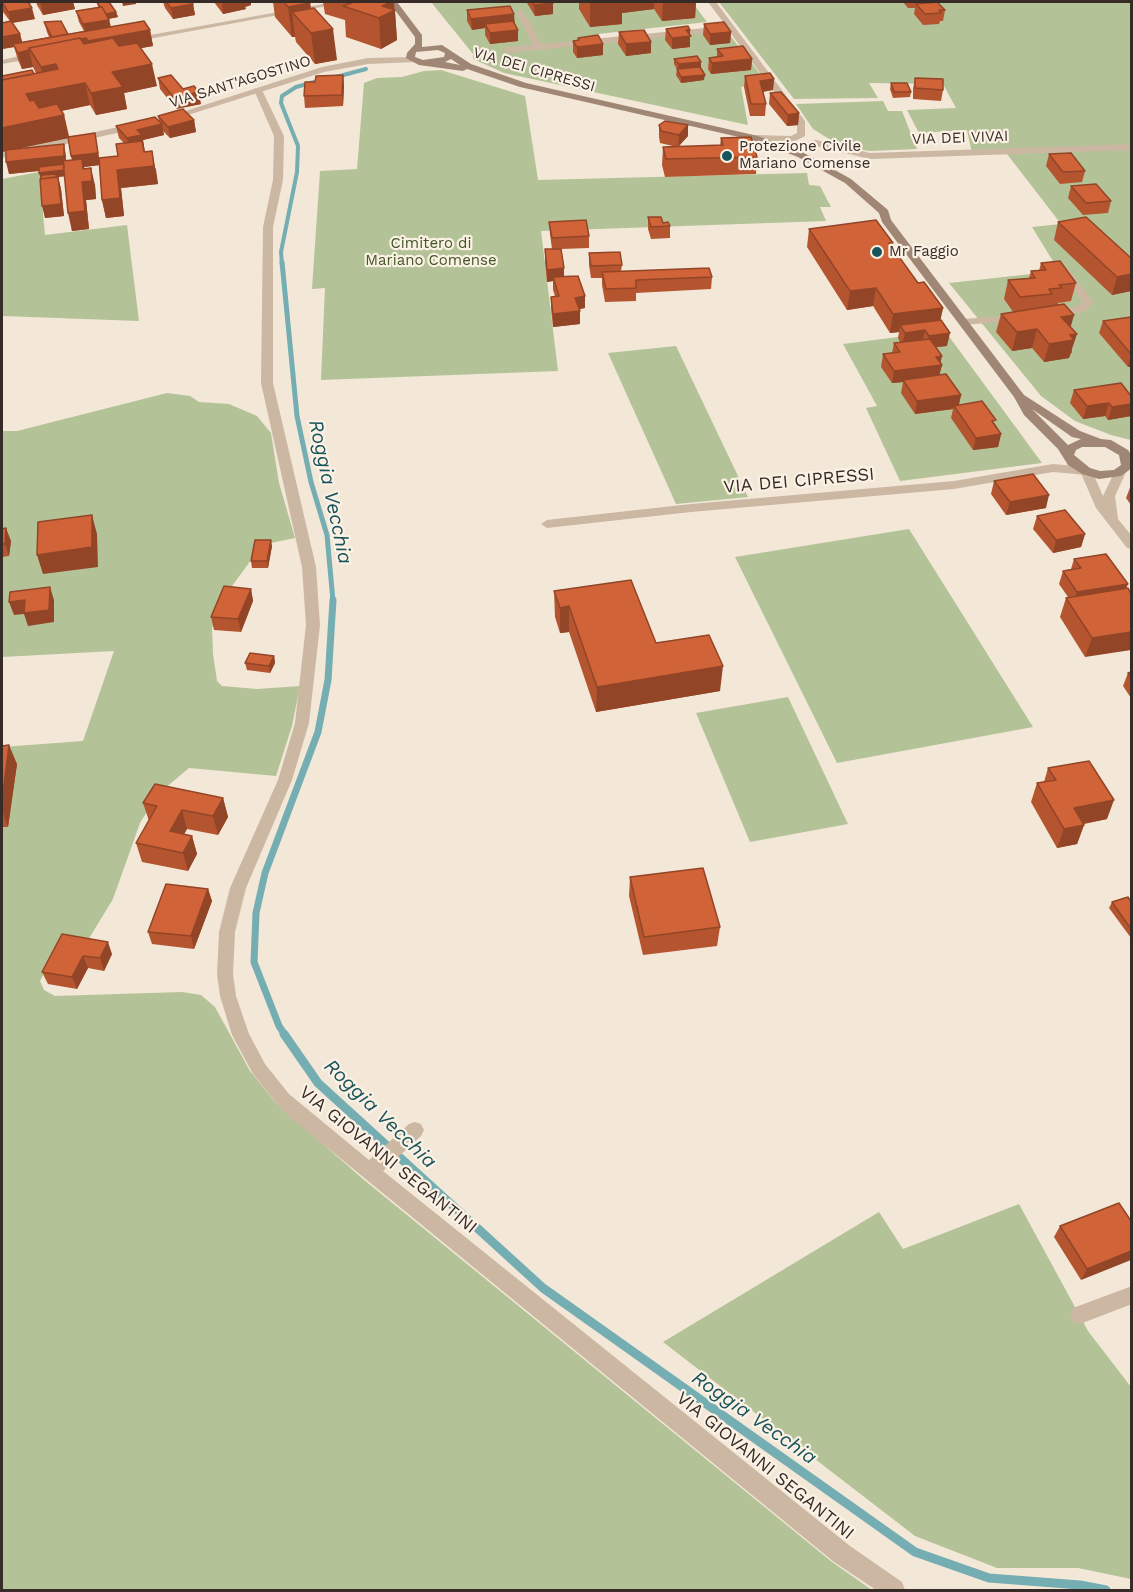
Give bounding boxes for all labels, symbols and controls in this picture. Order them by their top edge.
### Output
street label: VIA DEI CIPRESSI [471,44,597,96]
street label: VIA SANT'AGOSTINO [167,52,313,112]
street label: VIA DEI VIVAI [911,127,1009,149]
place label: Protezione Civile Mariano Comense [739,138,870,173]
marker: Protezione Civile Mariano Comense [720,149,734,163]
park label: Cimitero di Mariano Comense [365,235,497,270]
place label: Mr Faggio [889,243,959,261]
marker: Mr Faggio [870,245,884,259]
water label: Roggia Vecchia [303,418,357,566]
street label: VIA DEI CIPRESSI [723,464,875,498]
water label: Roggia Vecchia [319,1054,441,1174]
street label: VIA GIOVANNI SEGANTINI [295,1082,481,1238]
water label: Roggia Vecchia [687,1366,821,1470]
street label: VIA GIOVANNI SEGANTINI [672,1388,858,1544]

